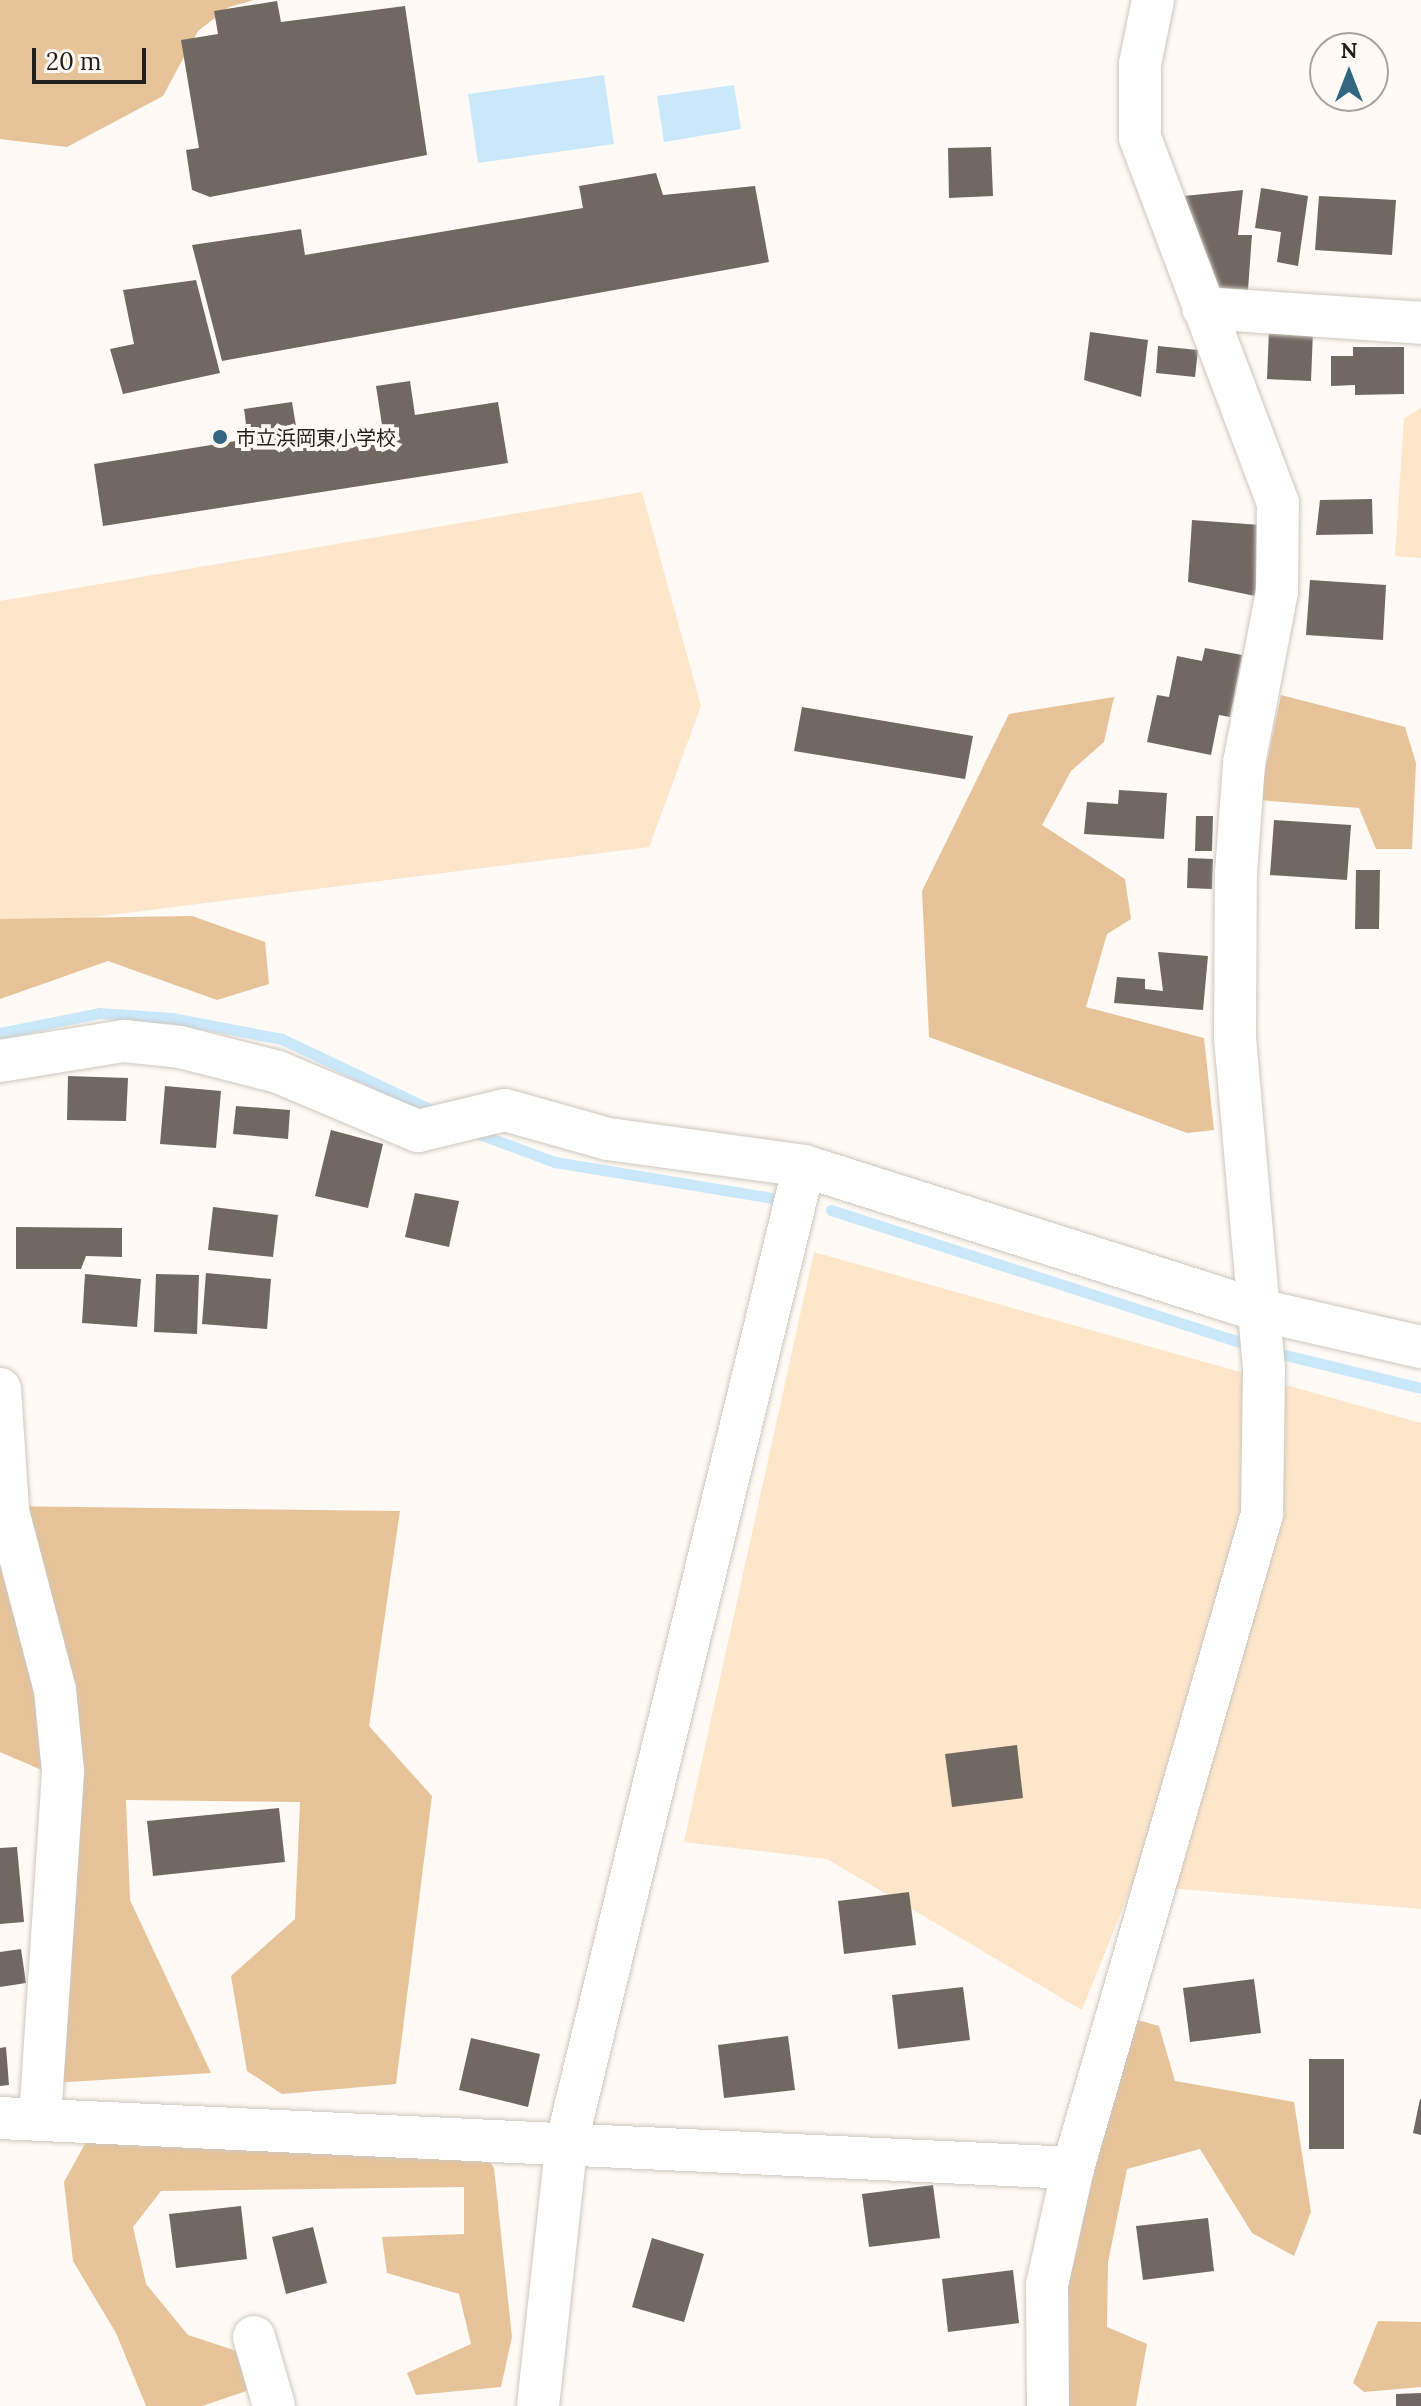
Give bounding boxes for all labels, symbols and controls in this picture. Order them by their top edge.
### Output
scale bar [36,32,150,82]
north arrow [1309,32,1389,112]
text: N [1340,36,1358,64]
text: 20 m [46,46,102,77]
place label: 市立浜岡東小学校 [236,425,396,449]
marker: 市立浜岡東小学校 [211,428,229,446]

